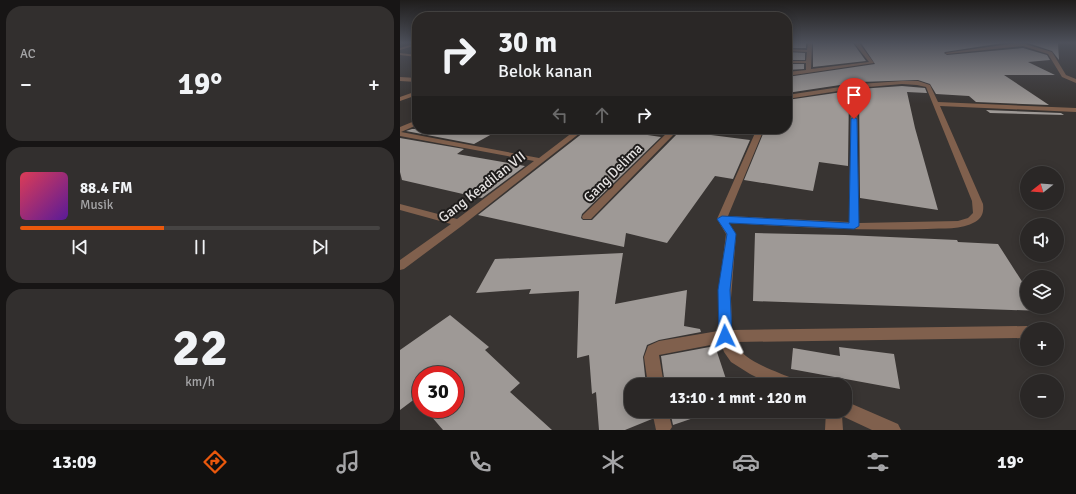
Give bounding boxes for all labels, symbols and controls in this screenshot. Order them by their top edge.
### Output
text: 30 m [498,26,557,60]
icon: right [432,28,484,80]
text: AC [20,46,36,62]
text: Belok kanan [498,60,592,82]
text: 19° [178,66,222,103]
text: − [20,71,32,98]
text: + [368,71,380,98]
pin [837,78,871,119]
icon: arrive [843,84,865,106]
icon: left [549,104,571,126]
icon: ahead [591,104,613,126]
icon: right [633,104,655,126]
street label: Gang Delima [580,140,646,206]
street label: Gang Keadilan VII [435,148,529,226]
north arrow [1020,166,1064,210]
map controls [1020,166,1064,418]
text: 88.4 FM [80,179,132,197]
text: Musik [80,197,113,213]
button: sound [1020,218,1064,262]
icon: previous [69,236,91,258]
icon: pause [189,236,211,258]
icon: next [309,236,331,258]
button: layers [1020,270,1064,314]
position arrow [704,315,746,357]
text: 22 [172,316,228,380]
button: + [1020,322,1064,366]
speed limit sign: 30 [412,366,464,418]
text: km/h [185,374,215,390]
button: − [1020,374,1064,418]
text: 13:10 · 1 mnt · 120 m [670,389,806,407]
icon: directions [201,448,229,476]
icon: music [334,448,362,476]
icon: phone [466,448,494,476]
icon: climate [599,448,627,476]
icon: car [732,448,760,476]
icon: filters [864,448,892,476]
text: 13:09 [52,451,97,473]
text: 19° [997,451,1024,473]

